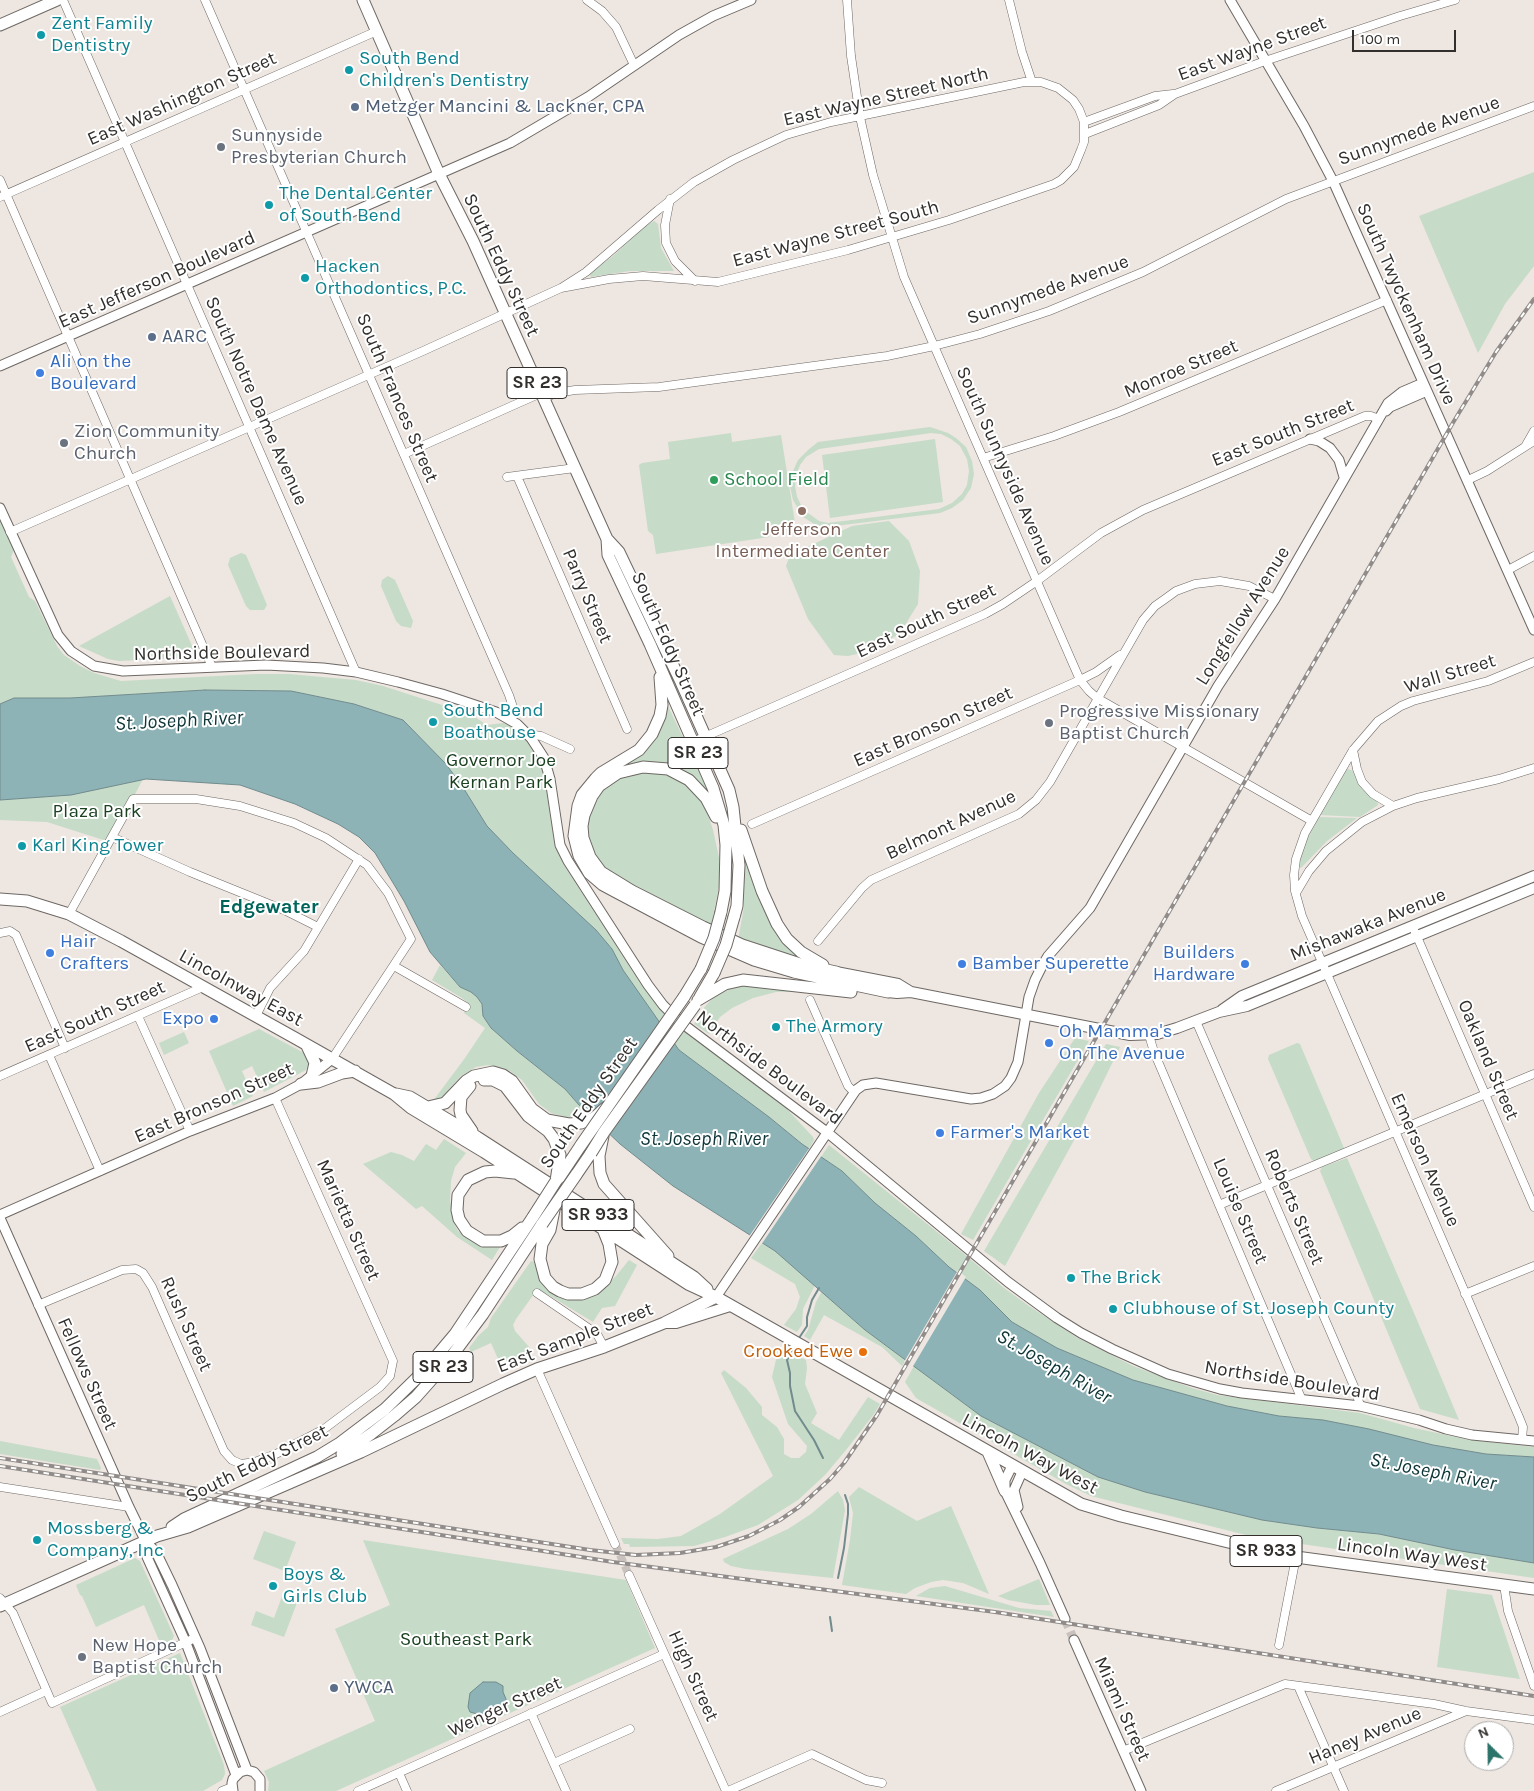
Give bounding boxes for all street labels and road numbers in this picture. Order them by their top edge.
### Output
street label: East Wayne Street [1175,12,1329,86]
street label: East Washington Street [84,47,280,151]
street label: East Wayne Street North [781,62,991,132]
street label: Sunnymede Avenue [1335,91,1503,171]
street label: South Eddy Street [458,190,544,340]
street label: East Wayne Street South [730,195,942,273]
street label: South Twyckenham Drive [1351,200,1461,408]
street label: East Jefferson Boulevard [55,226,259,334]
street label: Sunnymede Avenue [964,250,1132,330]
street label: South Notre Dame Avenue [200,293,312,509]
street label: South Frances Street [351,310,443,486]
street label: Monroe Street [1121,335,1241,403]
street label: South Sunnyside Avenue [951,363,1059,569]
road number: SR 23 [507,368,567,398]
street label: East South Street [1209,394,1357,472]
street label: Longfellow Avenue [1191,542,1295,690]
street label: Parry Street [557,545,617,647]
street label: South Eddy Street [626,568,710,720]
street label: East South Street [853,579,999,663]
street label: Northside Boulevard [133,640,311,666]
street label: Wall Street [1402,649,1498,699]
street label: East Bronson Street [850,682,1016,772]
road number: SR 23 [668,738,728,768]
street label: Belmont Avenue [882,785,1020,865]
street label: Mishawaka Avenue [1287,883,1449,967]
street label: Lincolnway East [175,944,307,1032]
street label: East South Street [21,976,169,1058]
street label: Oakland Street [1452,996,1524,1124]
street label: Northside Boulevard [691,1006,847,1130]
street label: South Eddy Street [535,1033,643,1173]
street label: East Bronson Street [131,1058,297,1148]
street label: Emerson Avenue [1385,1090,1465,1230]
street label: Roberts Street [1259,1146,1329,1268]
street label: Louise Street [1207,1155,1273,1267]
street label: Marietta Street [311,1156,385,1284]
road number: SR 933 [562,1200,634,1230]
street label: Rush Street [155,1273,217,1375]
street label: East Sample Street [494,1298,656,1378]
street label: Fellows Street [52,1314,122,1434]
road number: SR 23 [413,1351,473,1382]
street label: Northside Boulevard [1203,1356,1381,1406]
street label: Lincoln Way West [958,1408,1102,1500]
street label: South Eddy Street [182,1420,332,1508]
street label: Lincoln Way West [1336,1533,1488,1577]
road number: SR 933 [1230,1535,1302,1566]
street label: High Street [663,1627,723,1725]
street label: Miami Street [1089,1653,1155,1765]
street label: Wenger Street [445,1672,565,1742]
street label: Haney Avenue [1305,1702,1425,1770]

